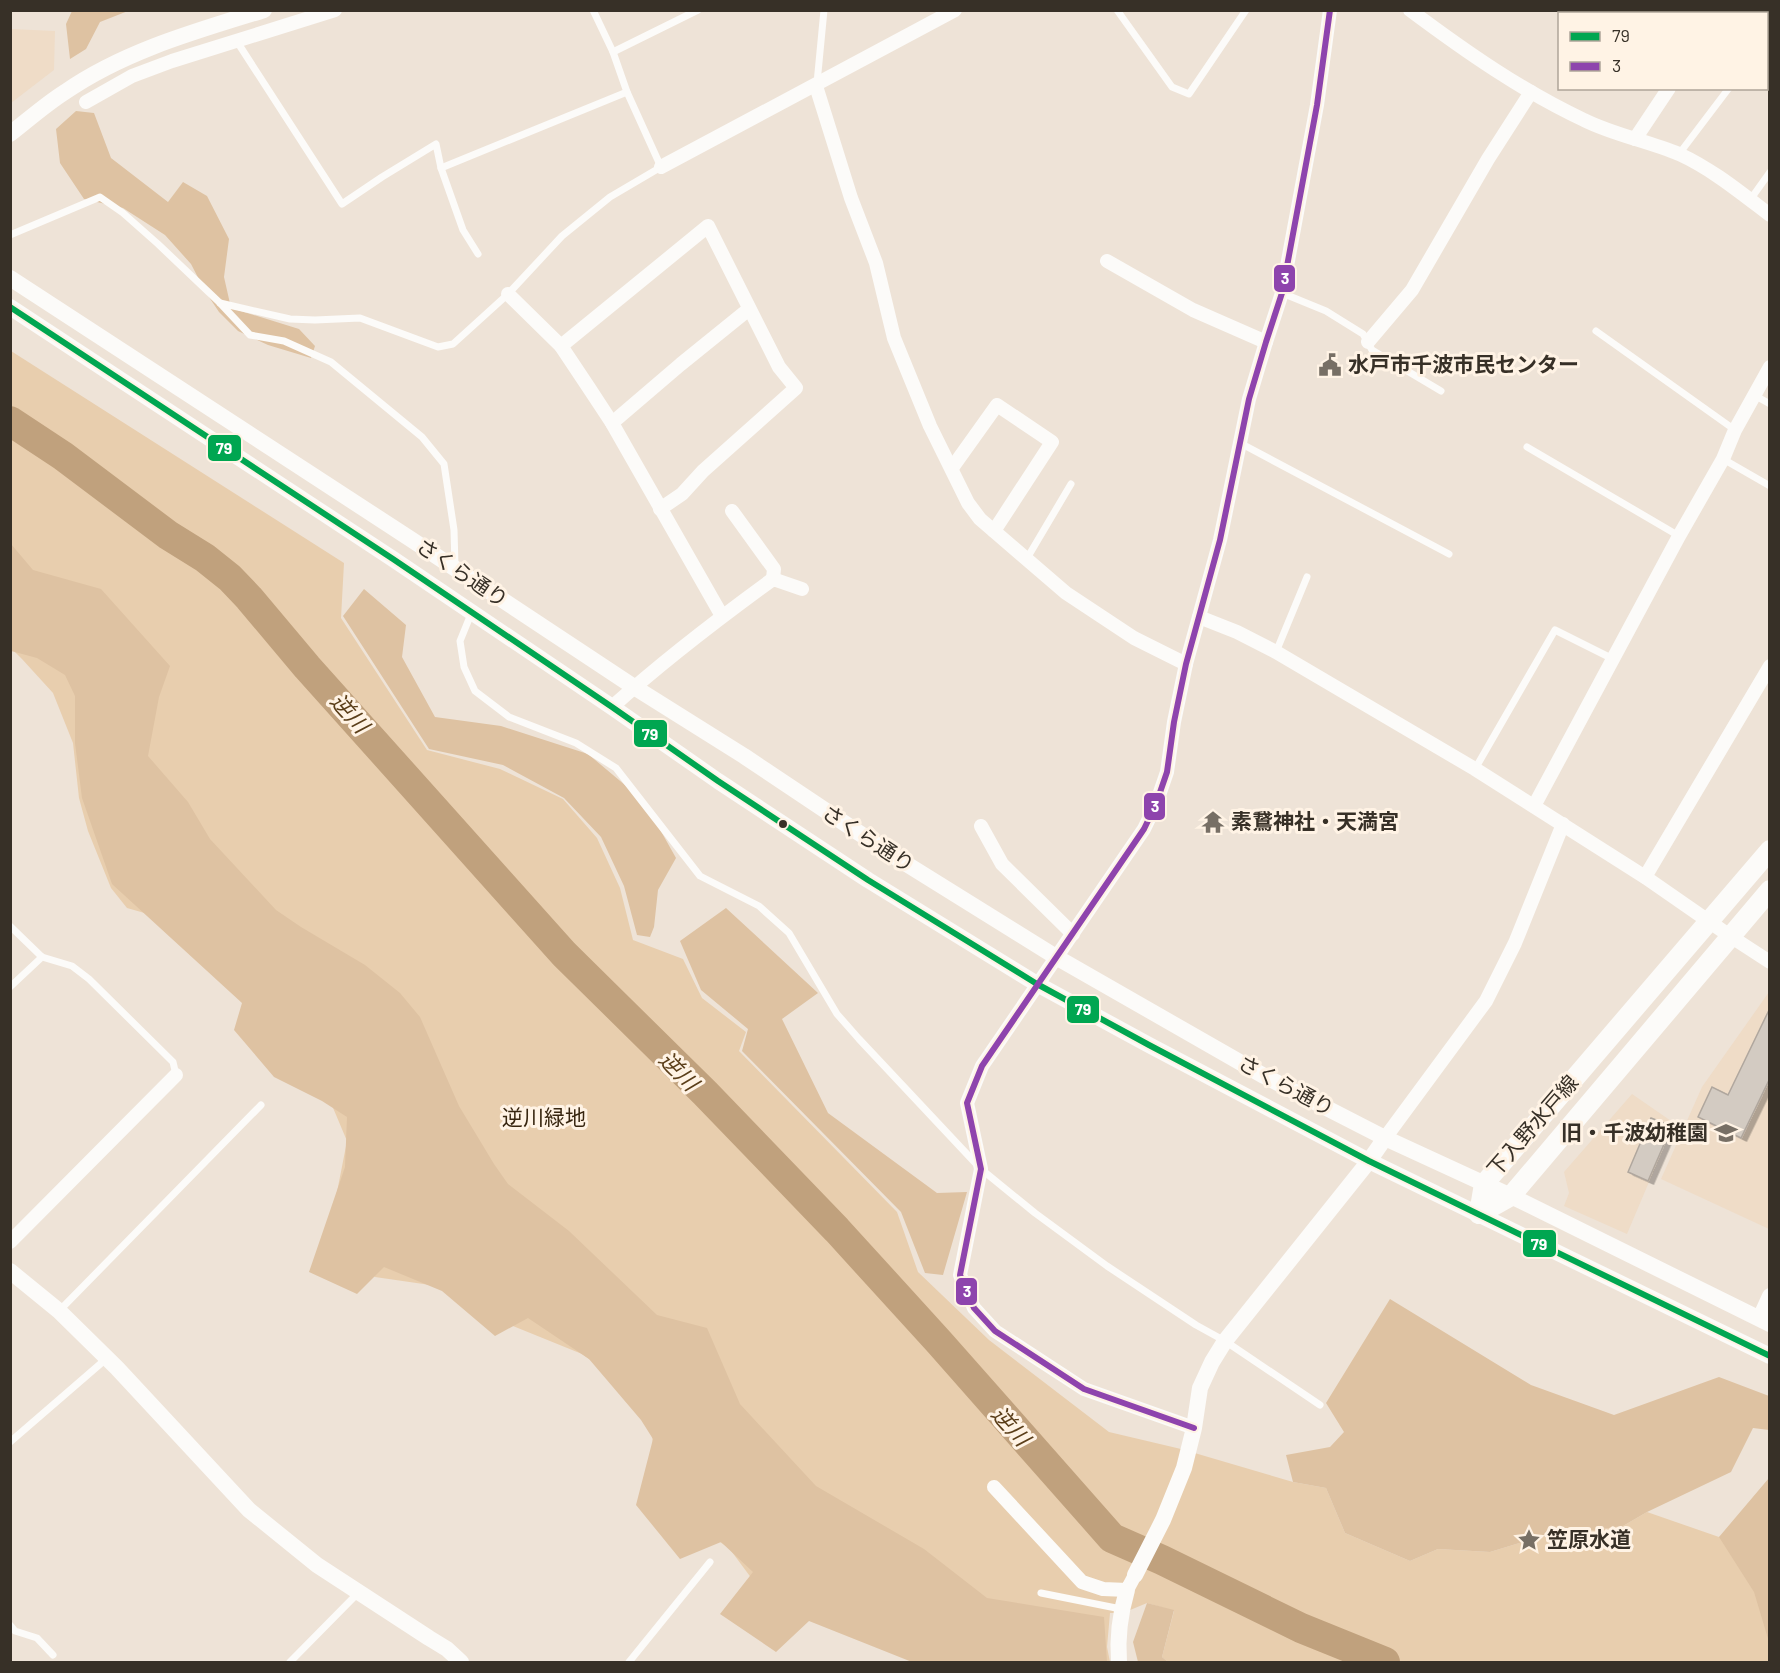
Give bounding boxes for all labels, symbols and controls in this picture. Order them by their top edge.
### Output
legend [1558,12,1768,90]
text: 79 [1612,24,1630,46]
text: 3 [1612,54,1621,76]
line badge: 3 [1273,264,1296,293]
text: 3 [1281,268,1289,287]
place label: 水戸市千波市民センター [1348,351,1579,376]
public building icon: 水戸市千波市民センター [1317,352,1343,378]
line badge: 79 [207,434,242,462]
text: 79 [216,438,232,457]
street label: さくら通り [412,532,513,611]
water label: 逆川 [326,687,376,739]
line badge: 79 [633,719,668,748]
text: 79 [642,724,658,743]
line badge: 3 [1143,792,1166,821]
text: 3 [1151,796,1159,815]
street label: さくら通り [818,799,920,877]
place label: 素鵞神社・天満宮 [1231,808,1399,833]
temple icon: 素鵞神社・天満宮 [1200,809,1226,835]
unlabelled marker [777,818,789,830]
line badge: 79 [1066,995,1100,1024]
text: 79 [1075,999,1091,1018]
water label: 逆川 [655,1046,706,1096]
street label: さくら通り [1234,1049,1339,1120]
street label: 下入野水戸線 [1481,1069,1583,1181]
park label: 逆川緑地 [502,1104,586,1129]
place label: 旧・千波幼稚園 [1561,1119,1708,1144]
school or university icon: 旧・千波幼稚園 [1713,1120,1739,1146]
line badge: 79 [1522,1229,1557,1258]
text: 79 [1531,1234,1547,1253]
line badge: 3 [955,1277,978,1306]
text: 3 [963,1281,971,1300]
water label: 逆川 [987,1400,1037,1452]
place label: 笠原水道 [1547,1526,1631,1551]
place icon: 笠原水道 [1516,1527,1542,1553]

